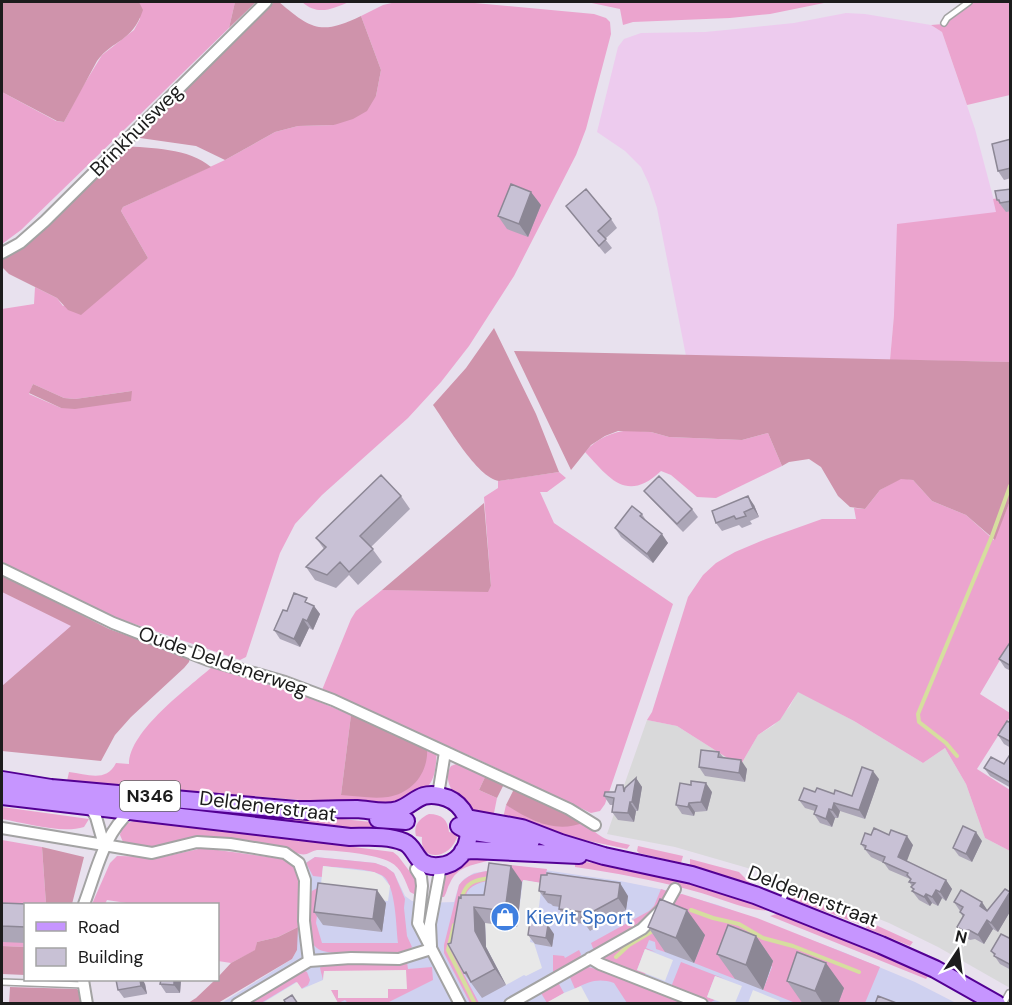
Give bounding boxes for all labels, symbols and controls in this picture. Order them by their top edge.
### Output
street label: Brinkhuisweg [84,78,188,182]
street label: Oude Deldenerweg [135,620,311,702]
road number: N346 [120,781,180,811]
street label: Deldenerstraat [198,785,338,827]
street label: Deldenerstraat [744,859,882,933]
shop icon: Kievit Sport [489,901,521,933]
legend [24,903,219,981]
place label: Kievit Sport [526,904,633,930]
text: Road [78,915,120,939]
north arrow [928,921,988,981]
text: N [953,925,969,948]
text: Building [78,945,143,969]

